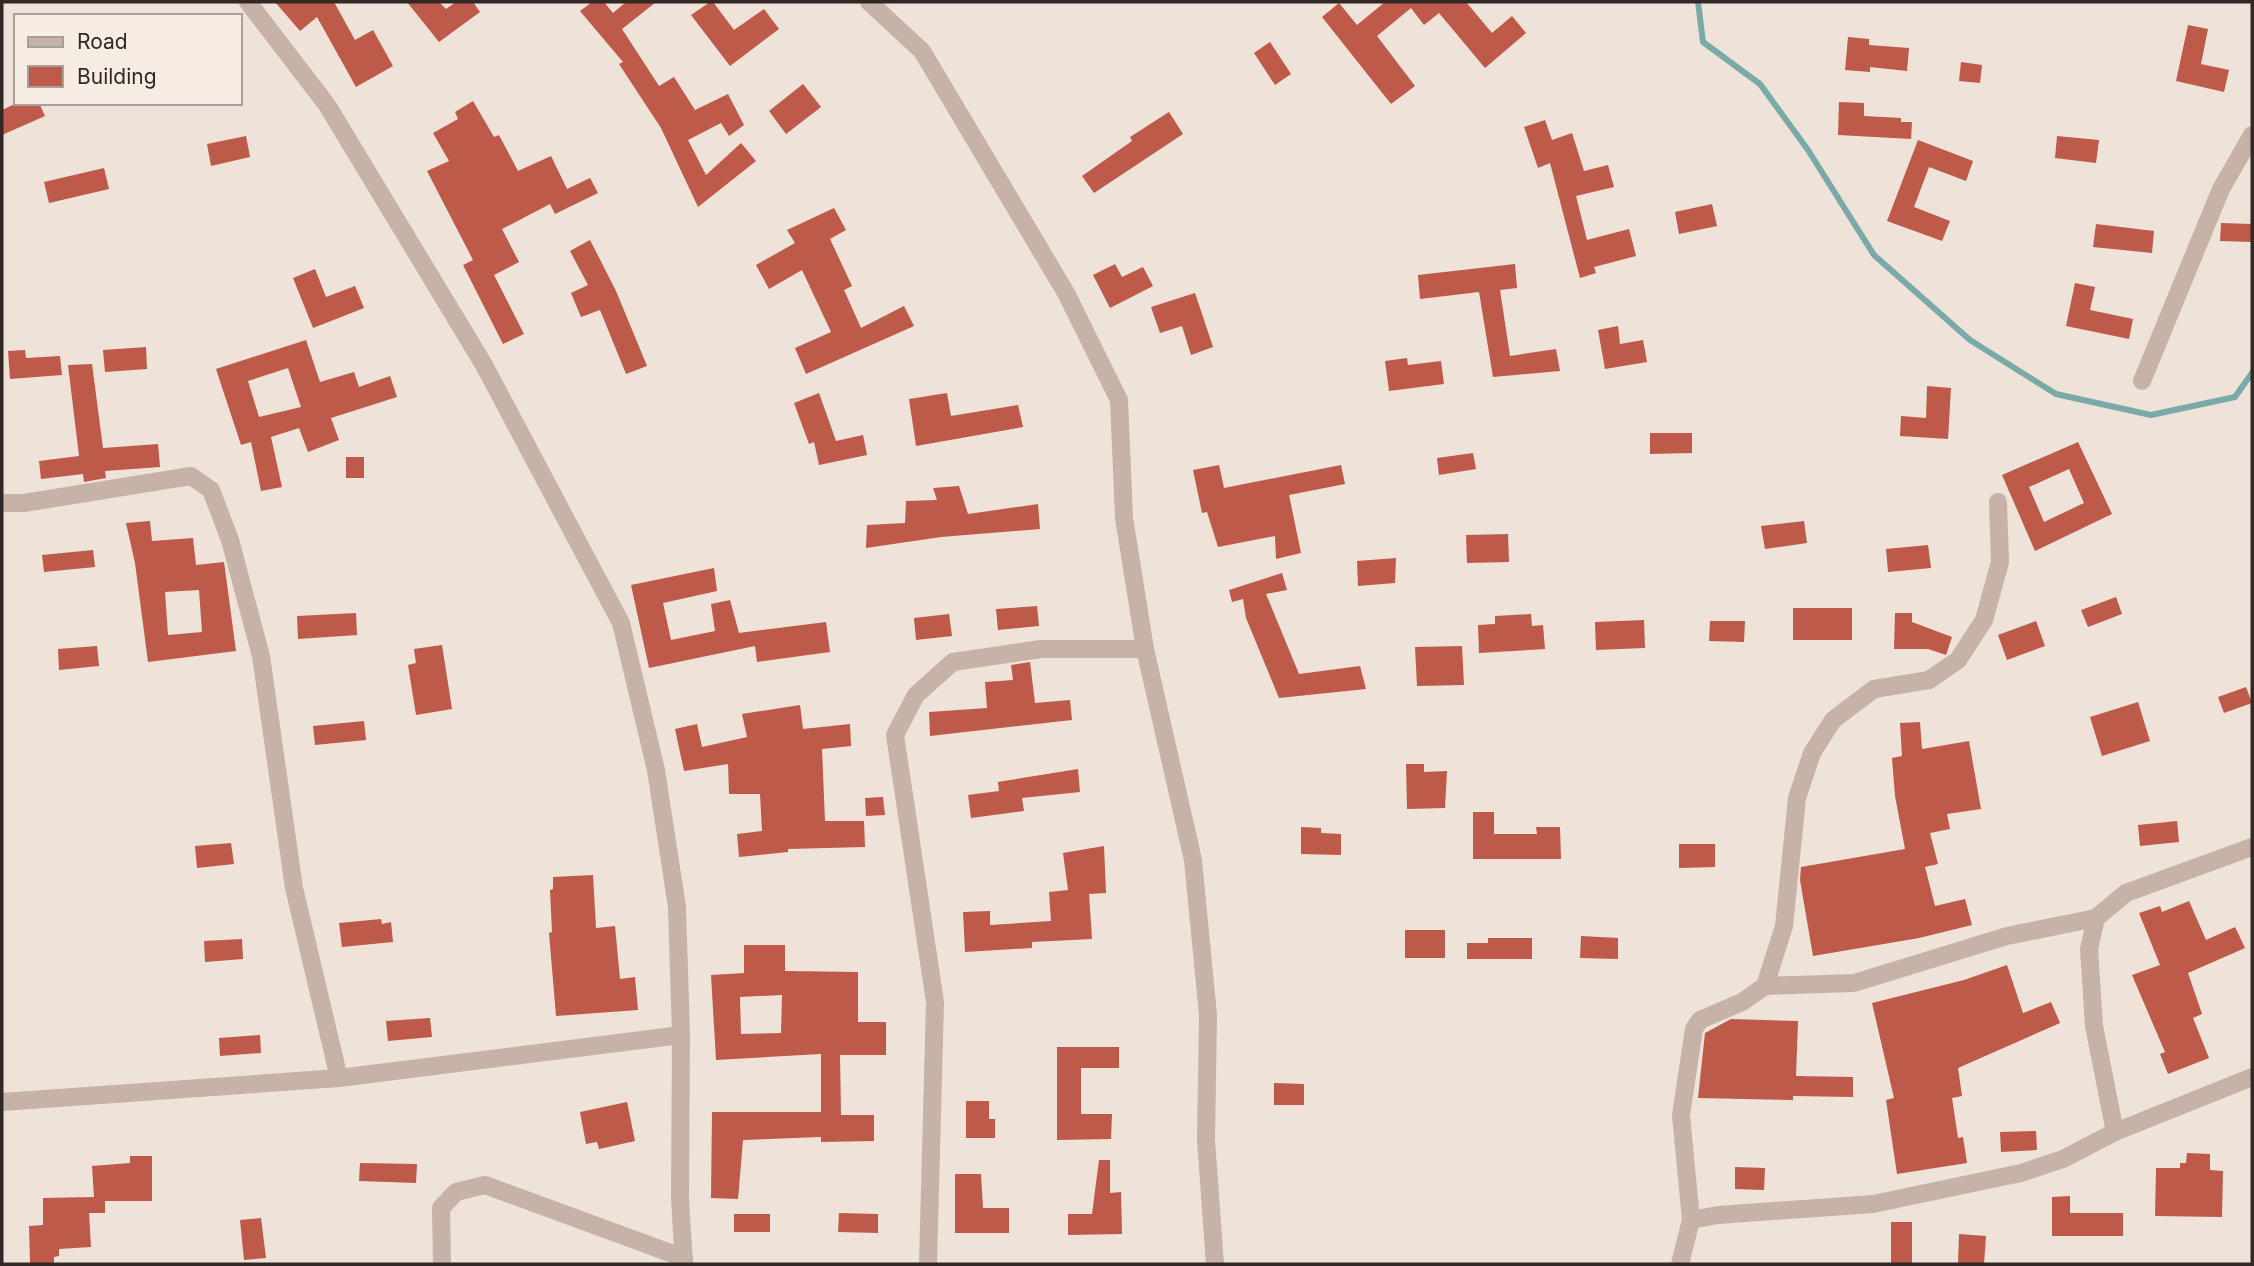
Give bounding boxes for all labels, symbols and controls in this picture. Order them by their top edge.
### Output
legend [14,14,242,105]
text: Road [77,29,128,54]
text: Building [77,64,157,89]

